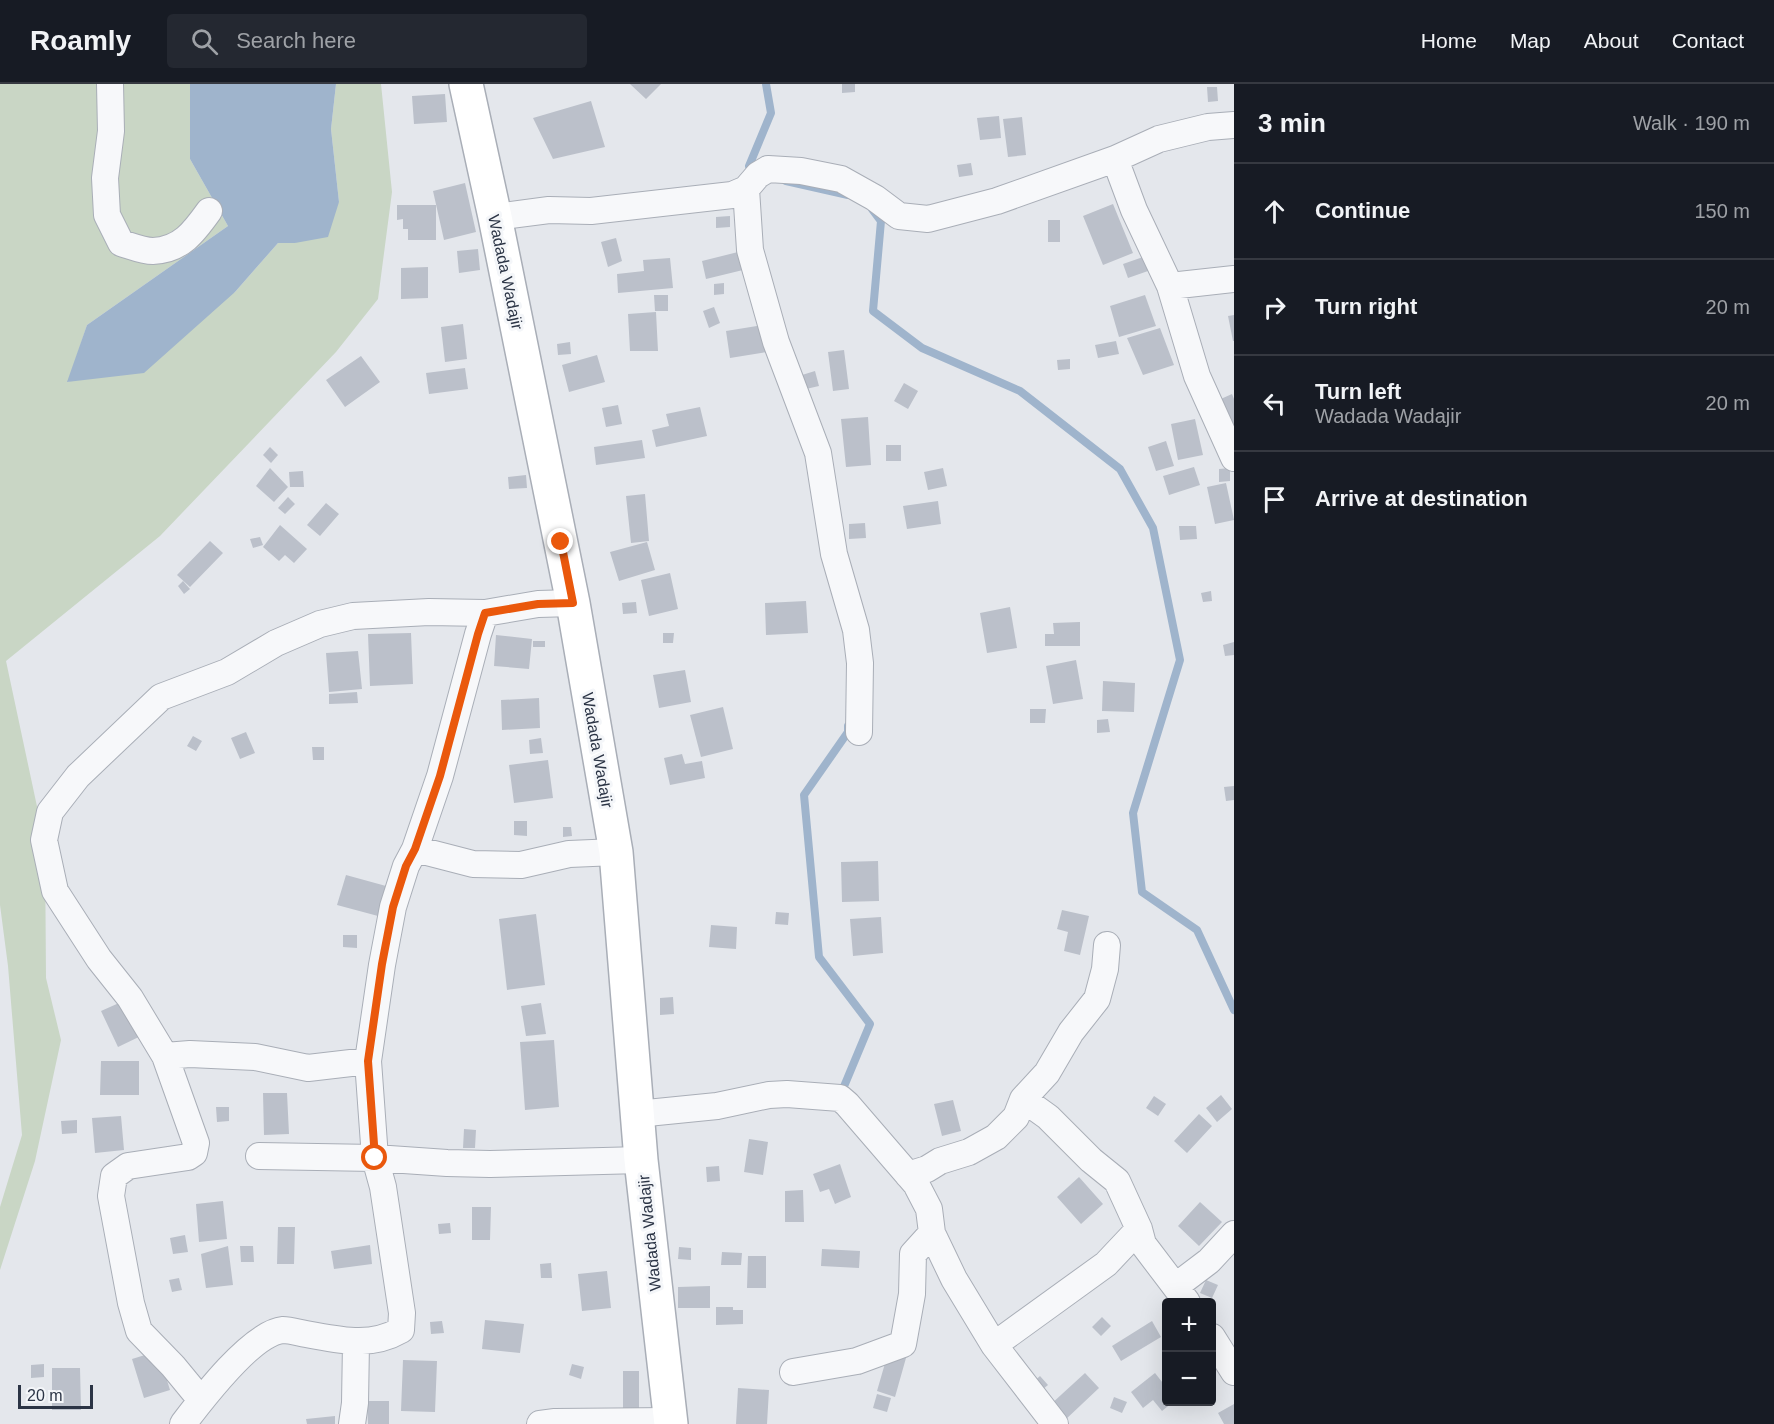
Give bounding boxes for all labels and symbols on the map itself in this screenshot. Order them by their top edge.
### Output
street label: Wadada Wadajir [485,213,526,332]
route end [547,528,573,554]
street label: Wadada Wadajir [579,691,616,810]
route start [361,1144,387,1170]
street label: Wadada Wadajir [635,1173,664,1292]
scale bar [18,1382,93,1410]

